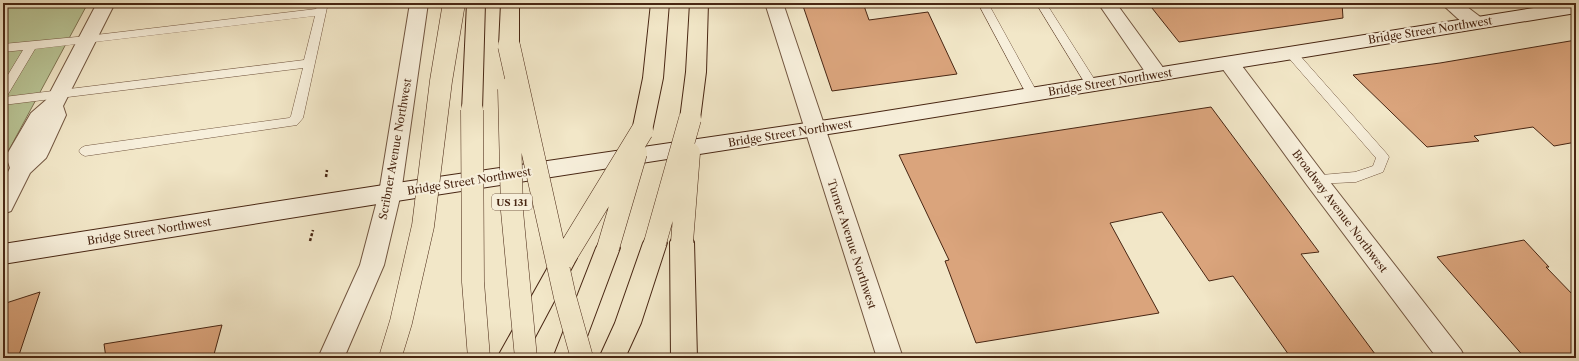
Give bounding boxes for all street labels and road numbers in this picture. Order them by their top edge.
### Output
street label: Bridge Street Northwest [1367,13,1493,47]
street label: Bridge Street Northwest [1047,65,1173,99]
street label: Scribner Avenue Northwest [376,77,414,221]
street label: Bridge Street Northwest [727,116,853,150]
street label: Broadway Avenue Northwest [1289,147,1391,275]
street label: Bridge Street Northwest [406,164,532,198]
street label: Turner Avenue Northwest [824,177,880,311]
road number: US 131 [492,194,532,210]
street label: Bridge Street Northwest [86,214,212,248]

